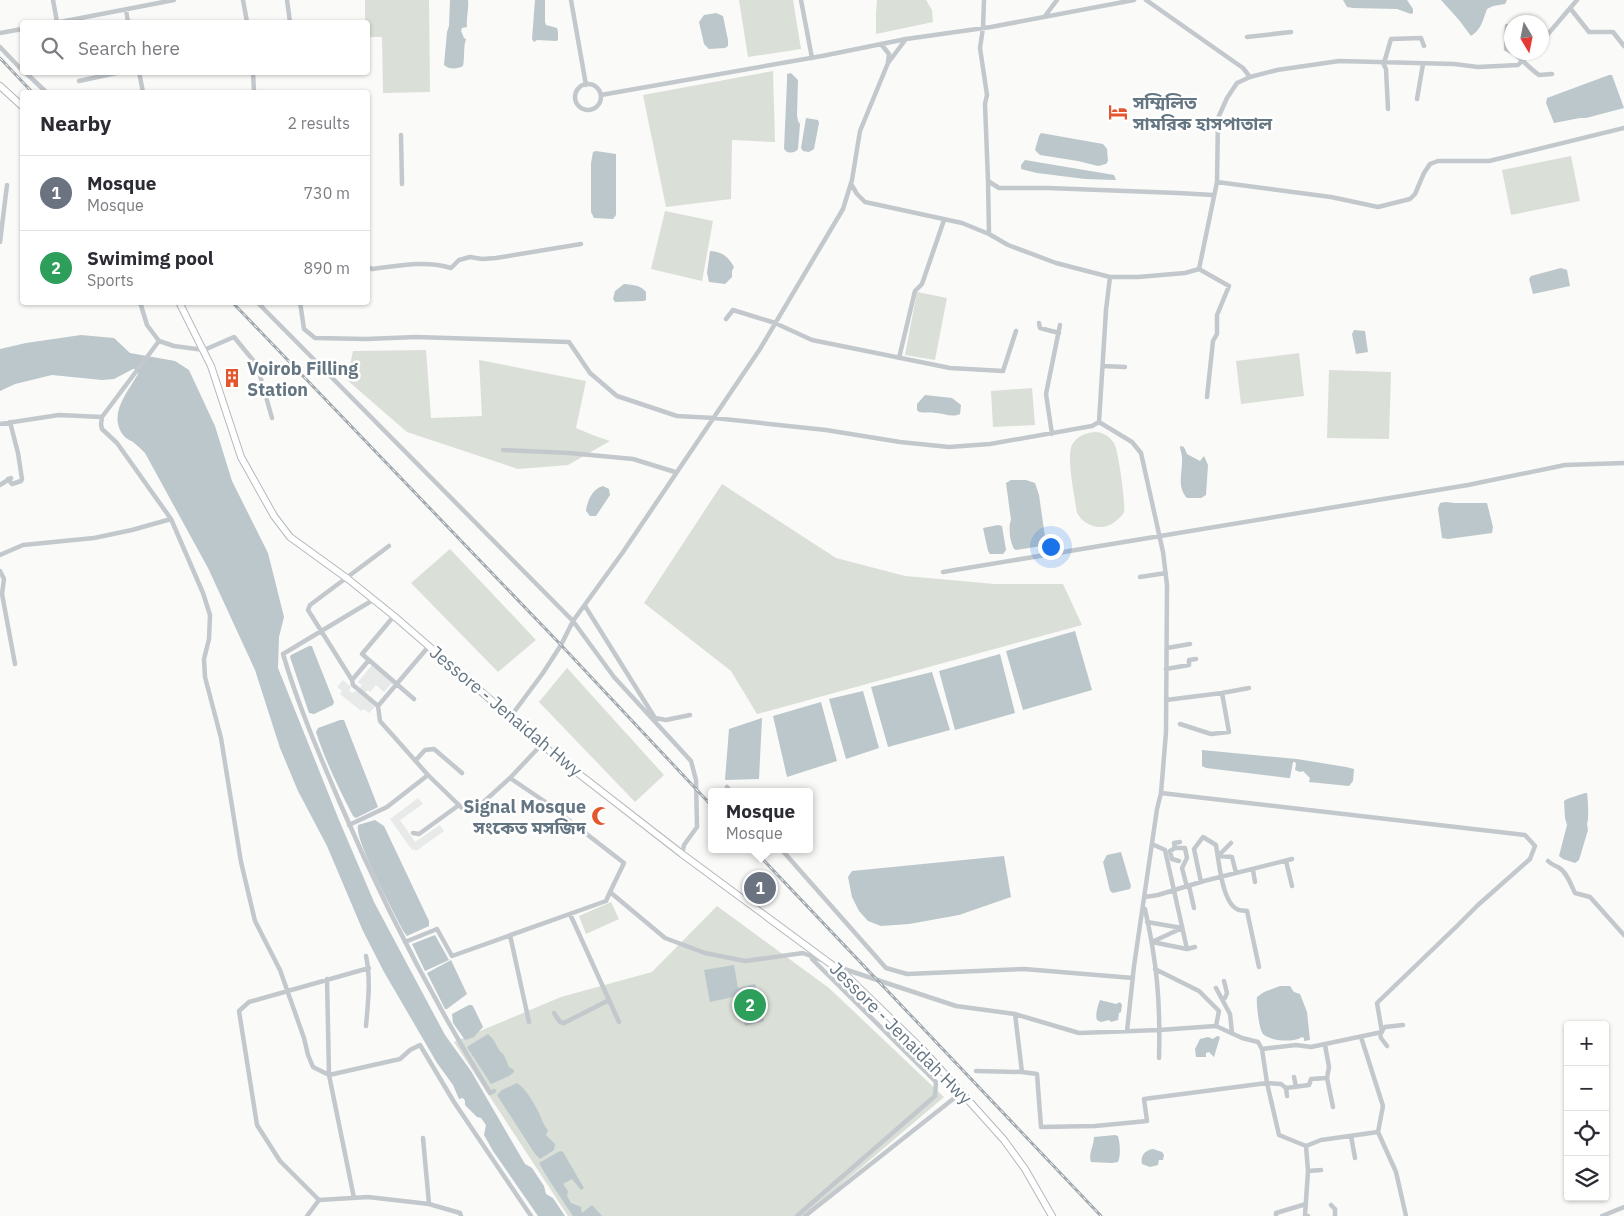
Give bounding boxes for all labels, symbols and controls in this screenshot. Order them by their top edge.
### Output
north arrow [1504,15,1549,60]
search box [20,20,370,75]
icon: search [38,34,66,62]
text: Search here [78,36,180,60]
place label: সম্মিলিত সামরিক হাসপাতাল [1132,91,1272,135]
hotel icon: সম্মিলিত সামরিক হাসপাতাল [1107,101,1129,123]
text: Nearby [40,109,111,137]
text: 2 results [287,113,350,133]
text: Mosque [87,171,156,195]
text: 1 [51,183,61,203]
text: 730 m [303,183,350,203]
text: Mosque [87,195,144,215]
text: Swimimg pool [87,246,213,270]
text: 2 [51,258,61,278]
text: 890 m [303,258,350,278]
text: Sports [87,270,134,290]
place label: Voirob Filling Station [247,357,358,401]
building icon: Voirob Filling Station [221,367,243,389]
your location [1038,534,1064,560]
street label: Jessore - Jenaidah Hwy [425,640,587,782]
popup [708,788,813,853]
place label: Signal Mosque সংকেত মসজিদ [463,795,587,839]
text: Mosque [726,799,795,823]
mosque icon: Signal Mosque সংকেত মসজিদ [590,805,612,827]
text: Mosque [726,823,783,843]
pin: 1 [744,869,776,907]
street label: Jessore - Jenaidah Hwy [825,957,977,1109]
pin: 2 [734,986,766,1024]
map controls [1564,1021,1609,1201]
button: + [1564,1021,1609,1066]
button: − [1564,1066,1609,1111]
button: locate [1564,1111,1609,1156]
button: layers [1564,1156,1609,1201]

